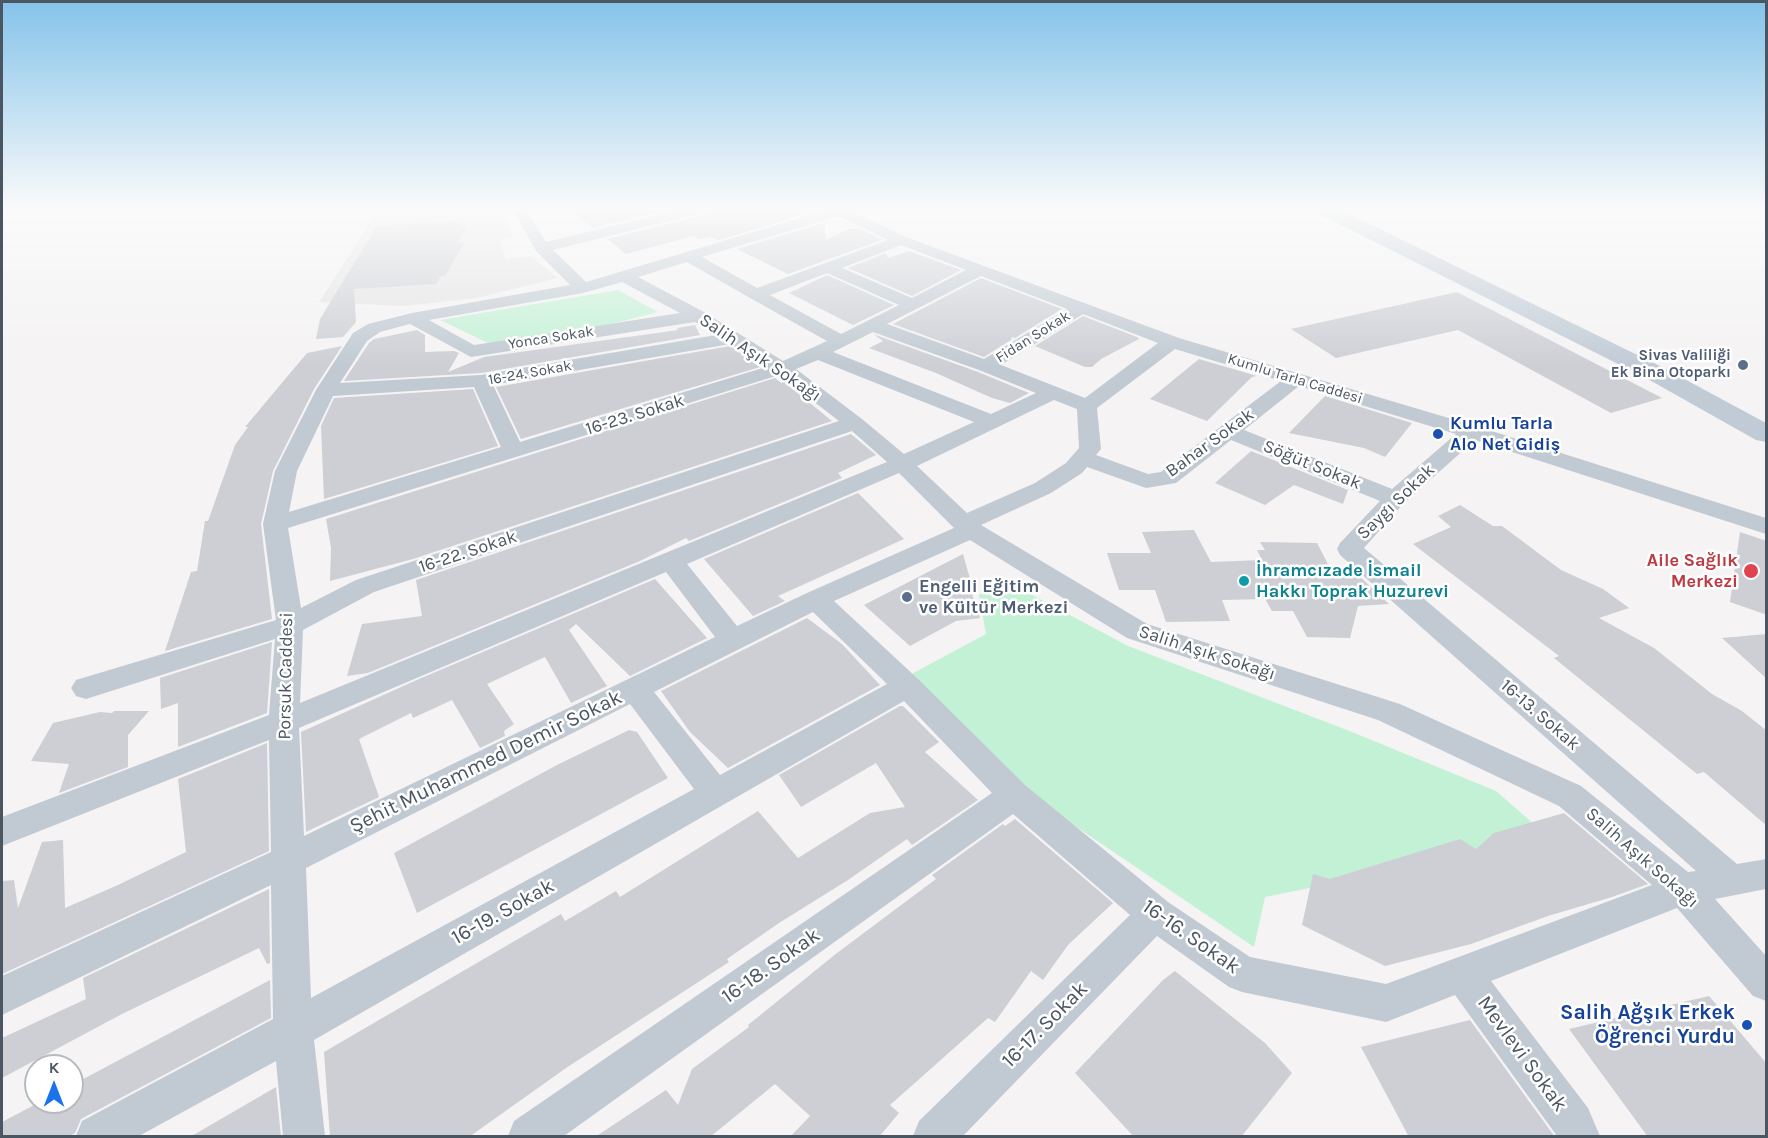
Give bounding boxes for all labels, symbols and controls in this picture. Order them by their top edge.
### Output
street label: Fidan Sokak [992,307,1074,367]
street label: Salih Aşık Sokağı [695,309,825,407]
street label: Yonca Sokak [507,322,595,354]
place label: Sivas Valiliği Ek Bina Otoparkı [1611,347,1731,382]
street label: Kumlu Tarla Caddesi [1225,350,1365,408]
street label: 16-24. Sokak [487,357,573,389]
marker: Sivas Valiliği Ek Bina Otoparkı [1736,358,1750,372]
street label: 16-23. Sokak [583,390,687,440]
street label: Bahar Sokak [1162,404,1258,482]
place label: Kumlu Tarla Alo Net Gidiş [1450,413,1560,456]
marker: Kumlu Tarla Alo Net Gidiş [1431,427,1445,441]
street label: Söğüt Sokak [1260,436,1364,494]
street label: Saygı Sokak [1353,460,1439,544]
street label: 16-22. Sokak [416,526,520,578]
place label: Aile Sağlık Merkezi [1647,550,1738,592]
place label: İhramcızade İsmail Hakkı Toprak Huzurevi [1256,560,1449,602]
marker: Aile Sağlık Merkezi [1742,562,1760,580]
marker: İhramcızade İsmail Hakkı Toprak Huzurevi [1237,574,1251,588]
place label: Engelli Eğitim ve Kültür Merkezi [919,576,1068,618]
marker: Engelli Eğitim ve Kültür Merkezi [900,590,914,604]
street label: Porsuk Caddesi [274,612,298,740]
street label: Salih Aşık Sokağı [1136,621,1278,685]
street label: 16-13. Sokak [1496,675,1584,755]
street label: Şehit Muhammed Demir Sokak [346,685,626,839]
street label: Salih Aşık Sokağı [1581,803,1703,913]
street label: 16-19. Sokak [447,873,559,951]
street label: 16-16. Sokak [1137,894,1245,980]
street label: 16-18. Sokak [717,923,825,1009]
street label: 16-17. Sokak [997,977,1093,1073]
street label: Mevlevi Sokak [1472,991,1572,1117]
place label: Salih Ağşık Erkek Öğrenci Yurdu [1560,1000,1735,1050]
marker: Salih Ağşık Erkek Öğrenci Yurdu [1740,1018,1754,1032]
north arrow [24,1054,84,1114]
text: K [49,1058,59,1077]

